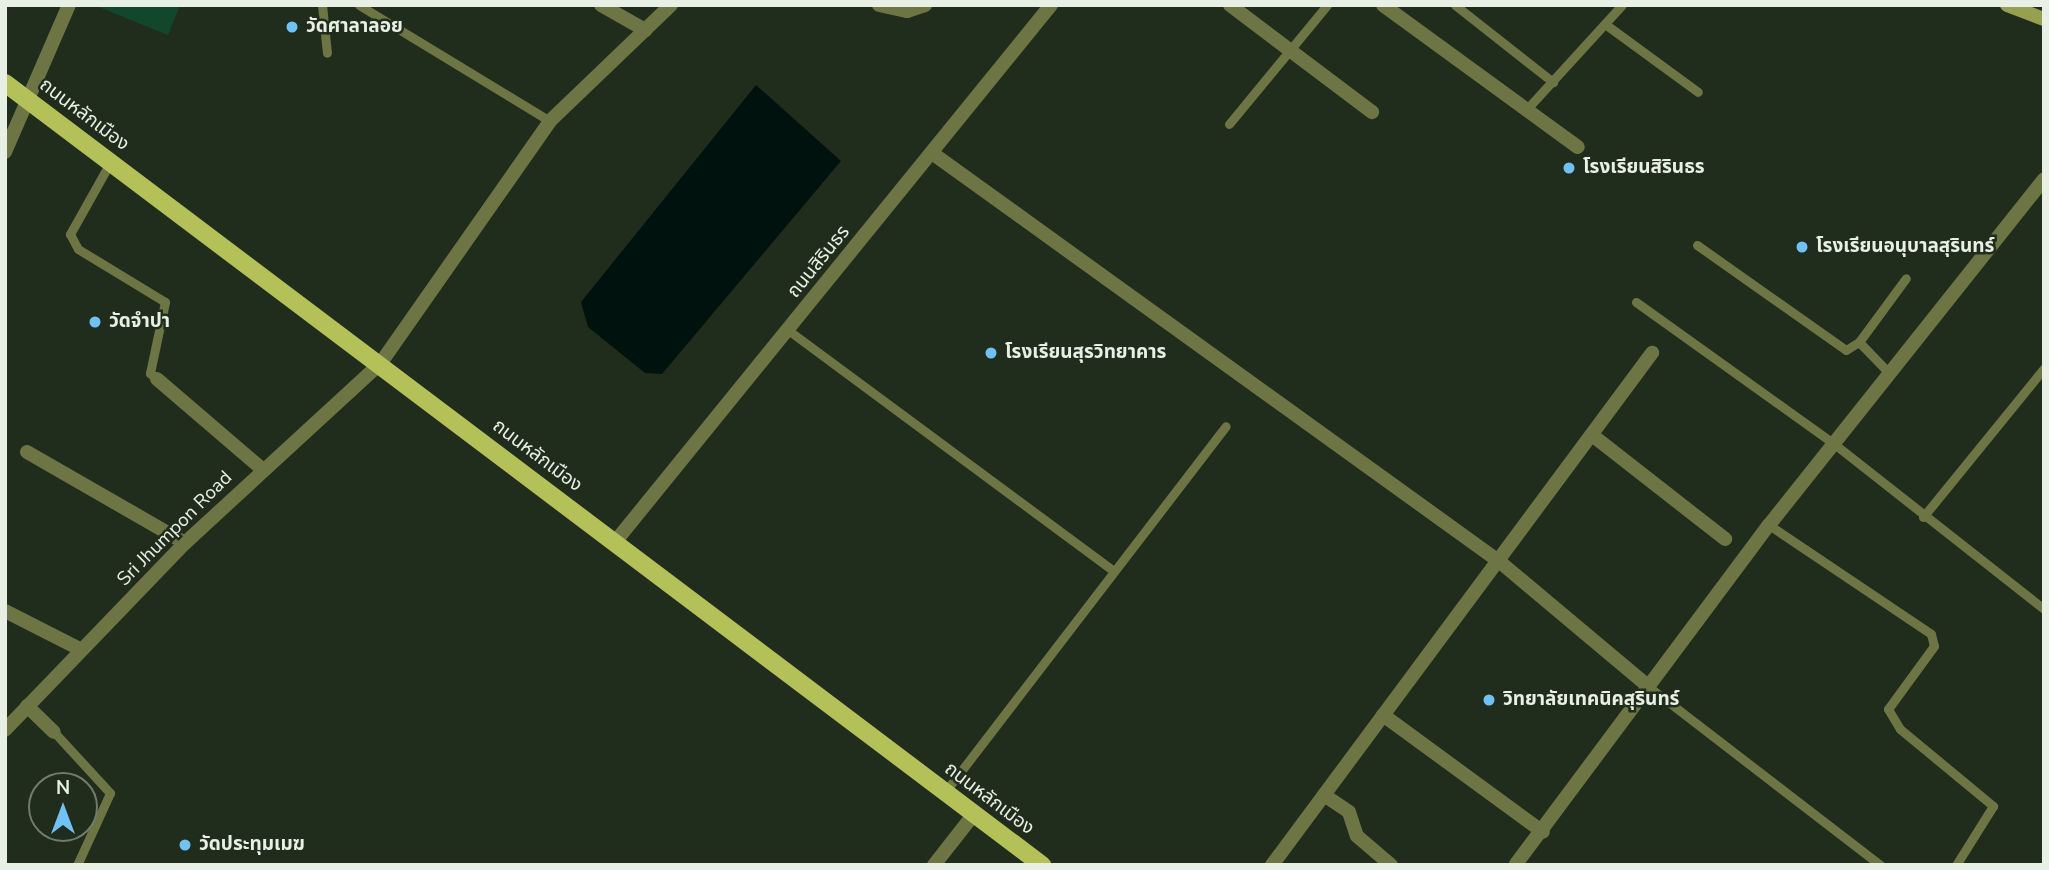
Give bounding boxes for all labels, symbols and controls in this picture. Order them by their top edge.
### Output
place label: วัดศาลาลอย [306,16,403,38]
marker: วัดศาลาลอย [284,19,300,35]
street label: ถนนหลักเมือง [35,74,133,156]
place label: โรงเรียนสิรินธร [1583,157,1705,179]
marker: โรงเรียนสิรินธร [1561,160,1577,176]
street label: ถนนสิรินธร [783,221,855,303]
place label: โรงเรียนอนุบาลสุรินทร์ [1816,236,1994,258]
marker: โรงเรียนอนุบาลสุรินทร์ [1794,239,1810,255]
place label: วัดจำปา [109,311,170,333]
marker: วัดจำปา [87,314,103,330]
place label: โรงเรียนสุรวิทยาคาร [1005,342,1166,364]
marker: โรงเรียนสุรวิทยาคาร [983,345,999,361]
street label: ถนนหลักเมือง [488,415,586,497]
street label: Sri Jhumpon Road [113,467,237,591]
place label: วิทยาลัยเทคนิคสุรินทร์ [1503,689,1679,711]
marker: วิทยาลัยเทคนิคสุรินทร์ [1481,692,1497,708]
street label: ถนนหลักเมือง [940,758,1038,840]
north arrow [28,772,98,842]
text: N [56,775,70,801]
place label: วัดประทุมเมฆ [199,834,305,856]
marker: วัดประทุมเมฆ [177,837,193,853]

